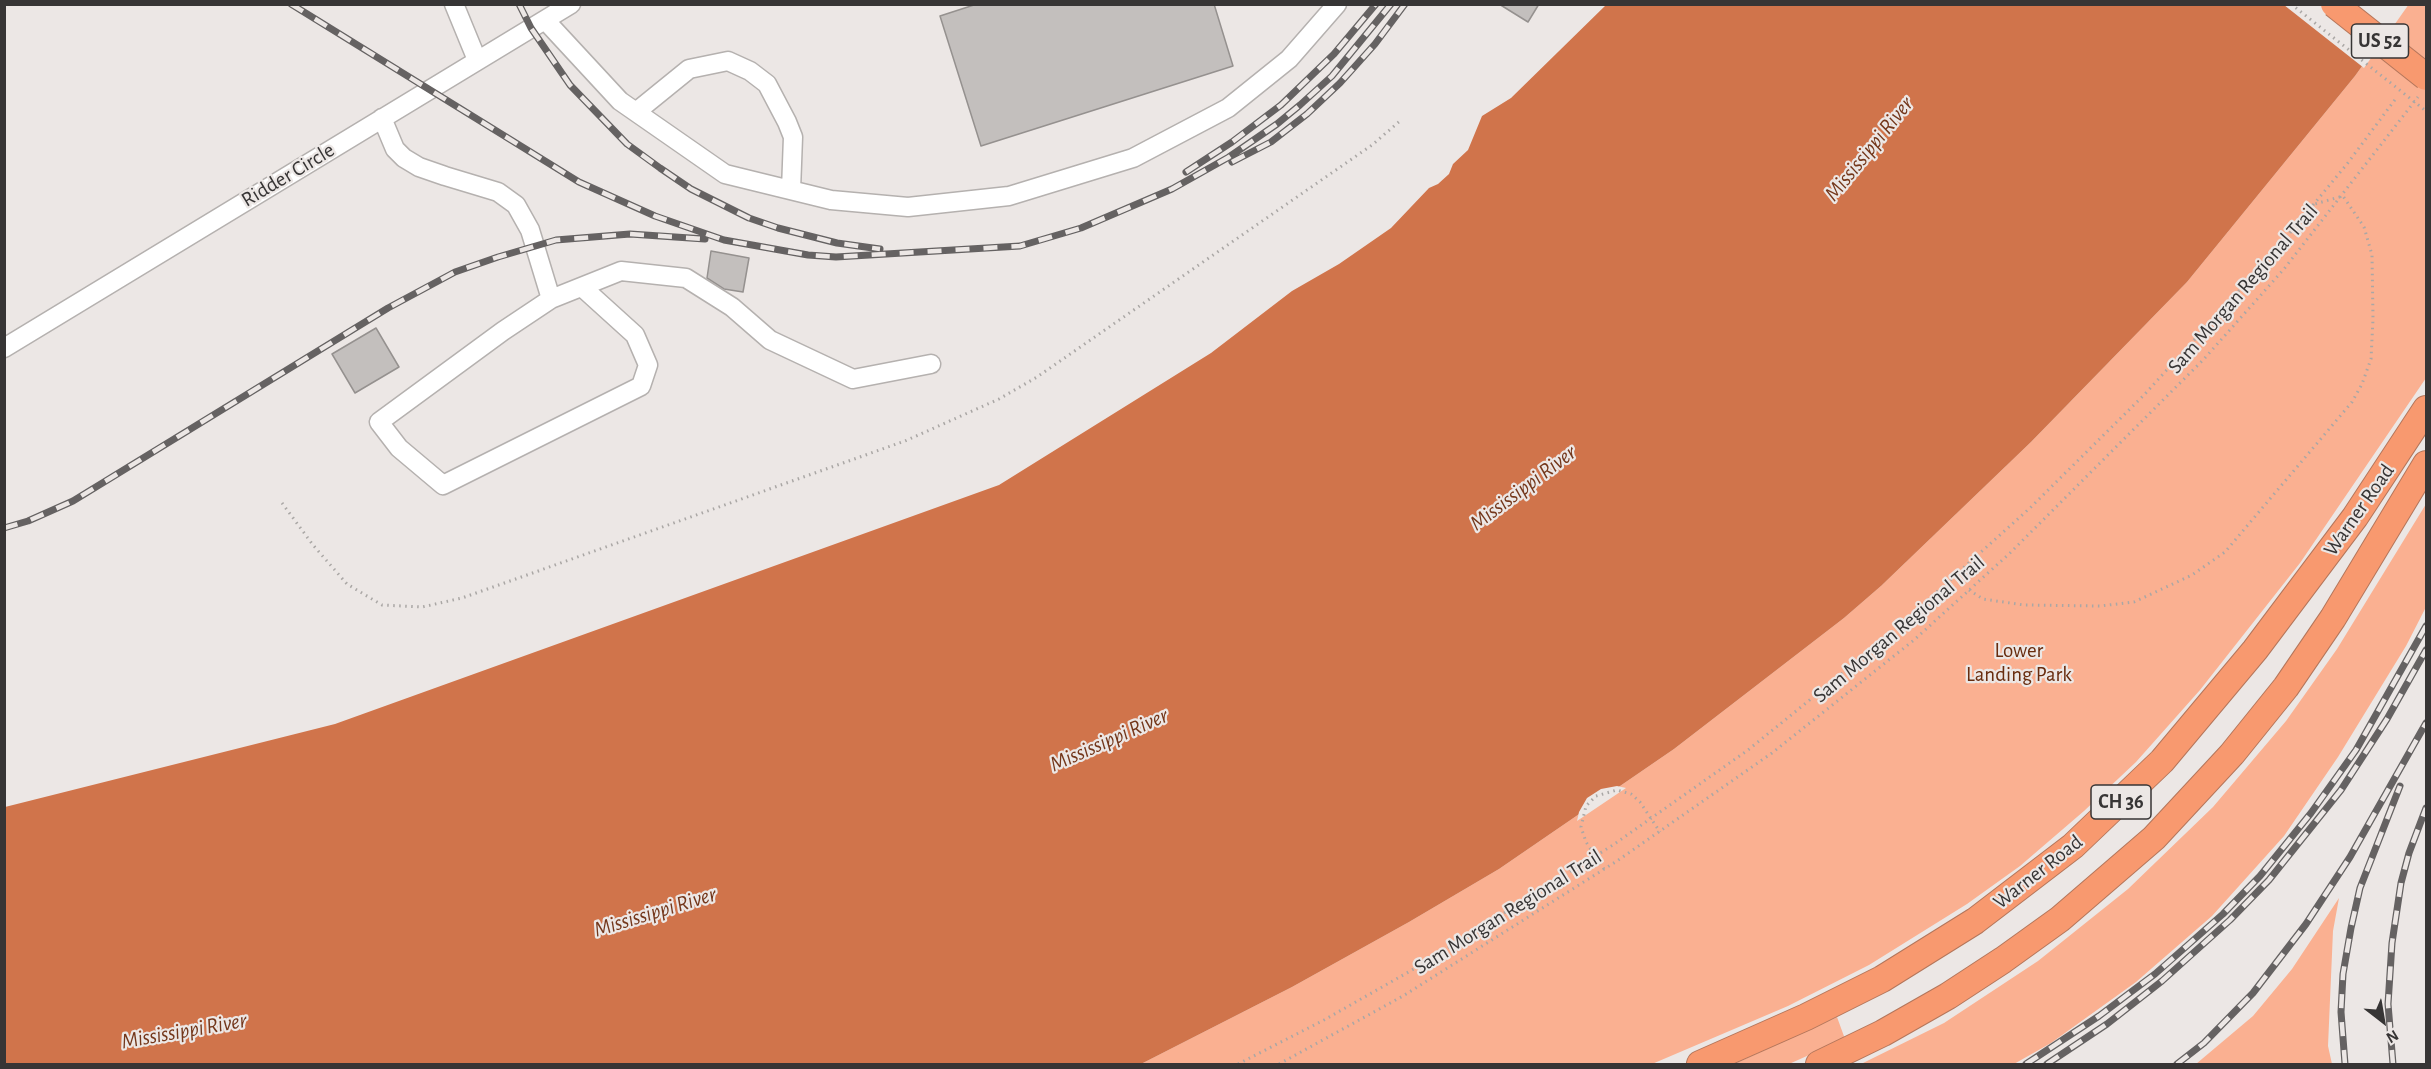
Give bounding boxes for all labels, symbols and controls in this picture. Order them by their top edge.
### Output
road number: US 52 [2352,24,2408,58]
water label: Mississippi River [1819,91,1919,207]
street label: Ridder Circle [237,137,339,213]
street label: Sam Morgan Regional Trail [2162,199,2324,379]
water label: Mississippi River [1464,439,1582,537]
street label: Warner Road [2318,459,2400,561]
street label: Sam Morgan Regional Trail [1808,550,1990,708]
park label: Lower Landing Park [1966,638,2072,688]
water label: Mississippi River [1046,702,1172,778]
road number: CH 36 [2091,785,2151,819]
street label: Warner Road [1988,829,2088,915]
street label: Sam Morgan Regional Trail [1410,844,1606,980]
water label: Mississippi River [591,881,719,943]
north arrow [2353,991,2413,1051]
water label: Mississippi River [119,1007,249,1055]
text: N [2383,1027,2401,1046]

